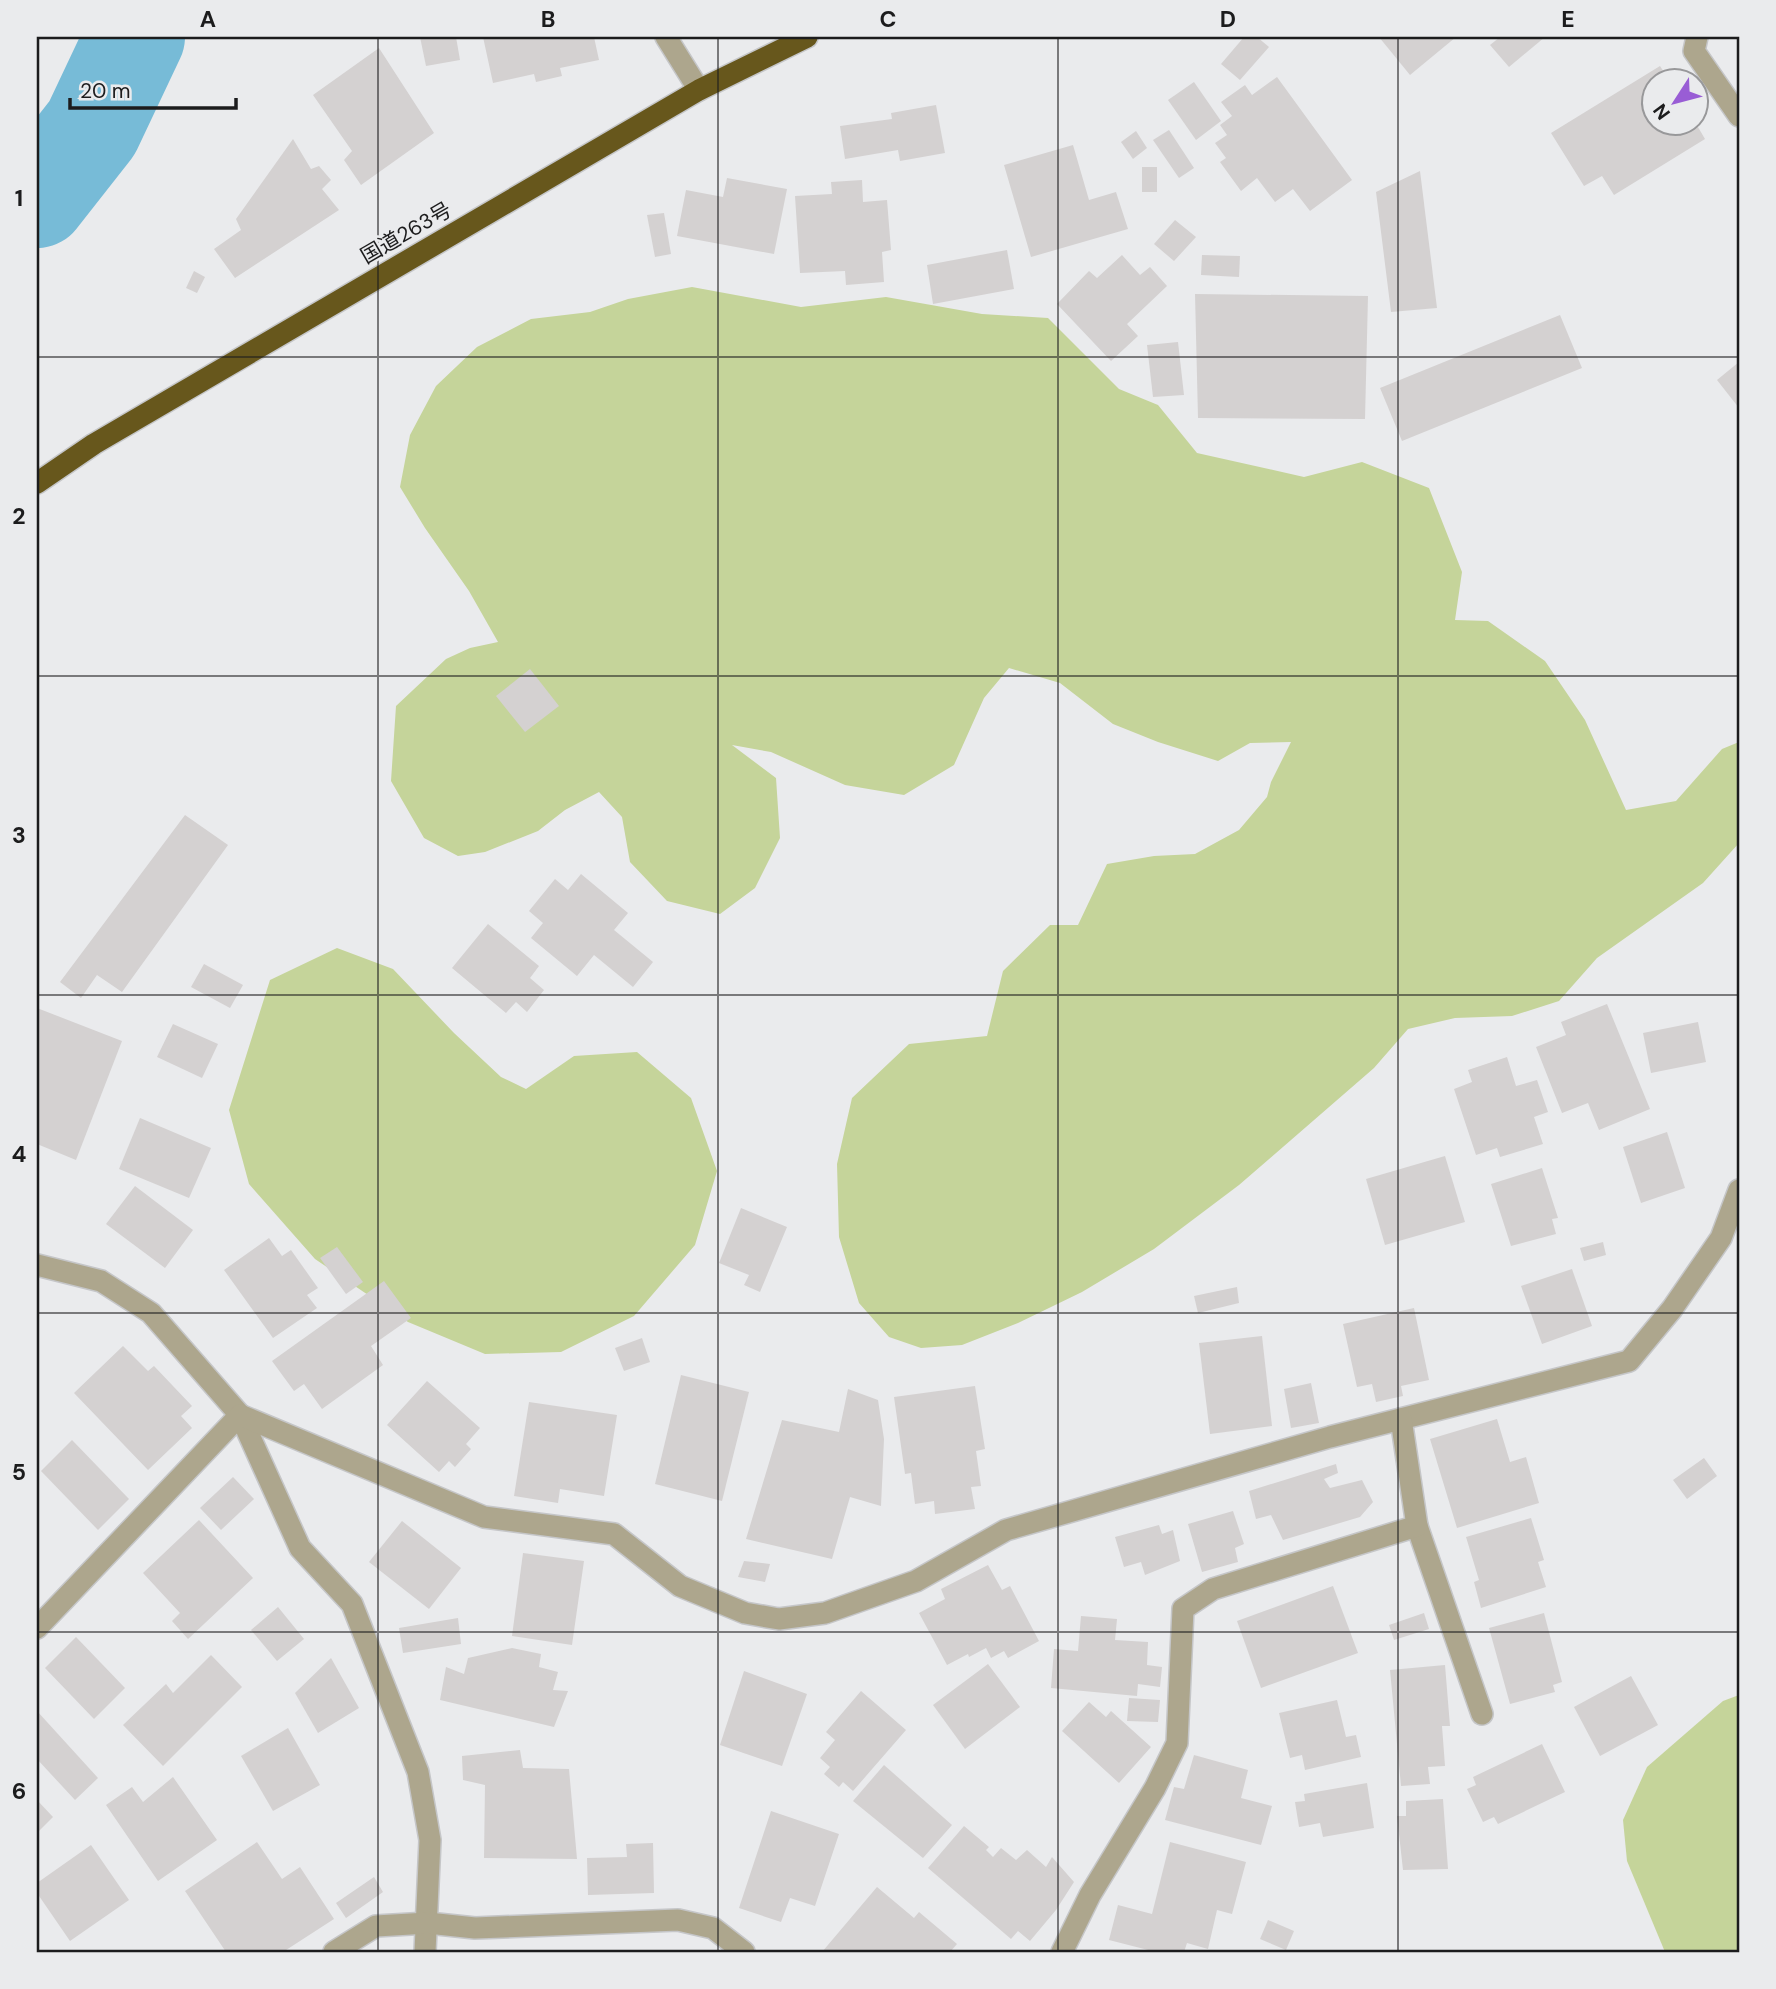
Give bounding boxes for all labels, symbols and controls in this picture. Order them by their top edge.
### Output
text: A [200,4,216,34]
text: B [541,4,555,34]
text: C [880,4,896,34]
text: D [1220,4,1236,34]
text: E [1561,4,1575,34]
scale bar [70,66,236,110]
north arrow [1640,66,1710,136]
text: 20 m [80,77,131,105]
text: N [1647,99,1676,125]
text: 1 [15,183,23,213]
street label: 国道263号 [355,196,457,270]
text: 2 [12,501,26,531]
text: 3 [12,820,26,850]
text: 4 [12,1139,27,1169]
text: 5 [12,1457,26,1487]
text: 6 [12,1776,26,1806]

